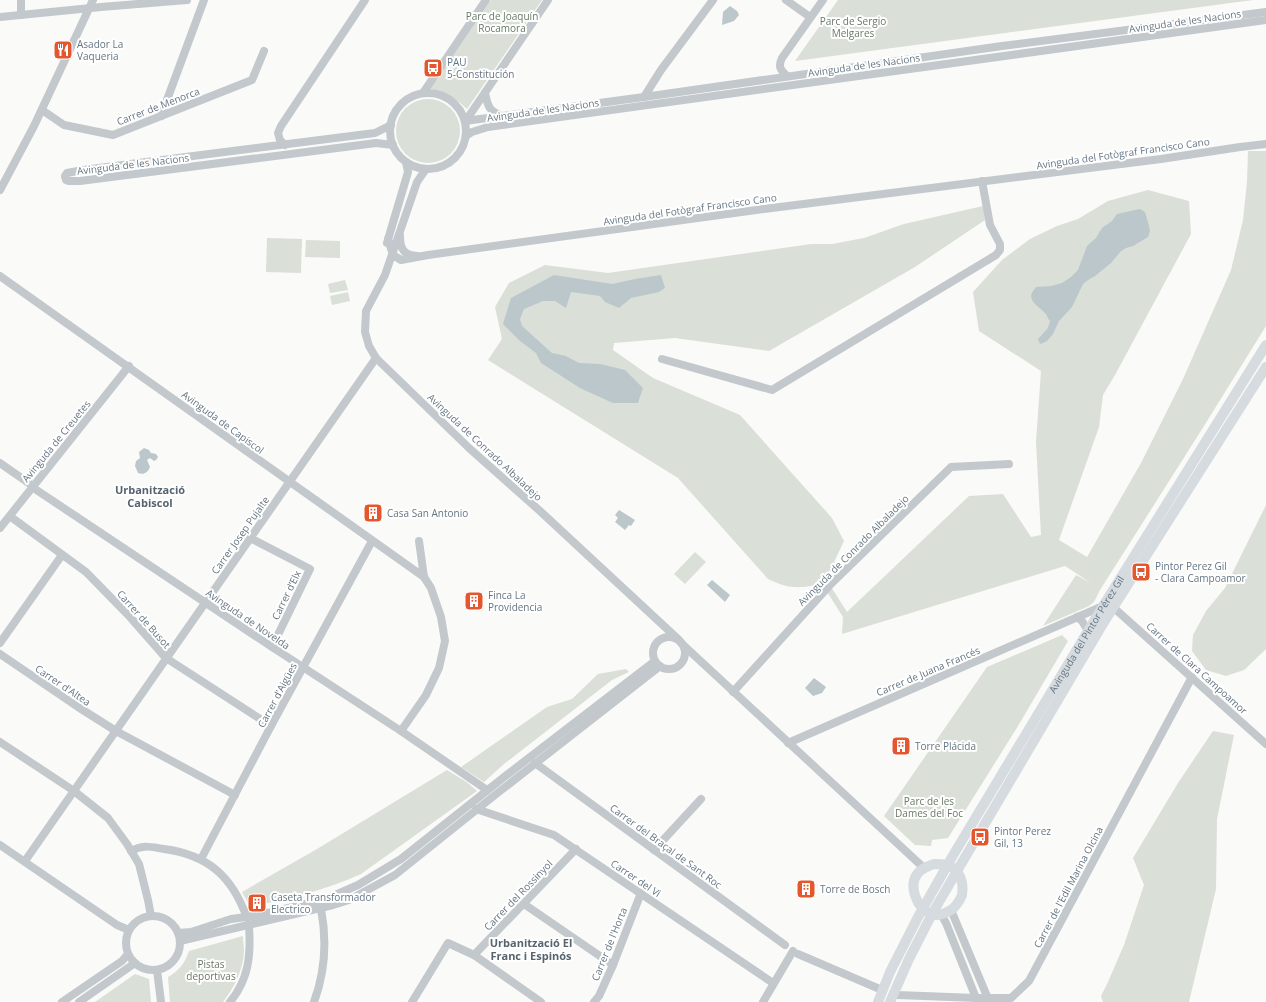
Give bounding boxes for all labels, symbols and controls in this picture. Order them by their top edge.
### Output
street label: Avinguda de les Nacions [1128,6,1242,36]
park label: Parc de Joaquín Rocamora [466,9,538,35]
park label: Parc de Sergio Melgares [820,14,886,40]
place label: Asador La Vaqueria [77,37,123,63]
restaurant icon: Asador La Vaqueria [52,39,74,61]
street label: Avinguda de les Nacions [807,50,921,80]
place label: PAU 5-Constitución [447,55,514,81]
bus stop icon: PAU 5-Constitución [422,57,444,79]
street label: Carrer de Menorca [114,84,202,128]
street label: Avinguda de les Nacions [486,95,600,125]
street label: Avinguda del Fotògraf Francisco Cano [1035,134,1211,172]
street label: Avinguda de les Nacions [76,150,190,178]
street label: Avinguda del Fotògraf Francisco Cano [602,190,778,228]
street label: Avinguda de Capiscol [179,387,267,457]
street label: Avinguda de Conrado Albaladejo [425,390,545,504]
street label: Avinguda de Creuetes [19,397,94,485]
district label: Urbanització Cabiscol [115,482,185,510]
street label: Avinguda de Conrado Albaladejo [794,491,912,609]
street label: Carrer Josep Pujalte [208,493,272,577]
building icon: Casa San Antonio [362,502,384,524]
place label: Casa San Antonio [387,506,468,520]
place label: Pintor Perez Gil - Clara Campoamor [1155,559,1246,585]
bus stop icon: Pintor Perez Gil - Clara Campoamor [1130,561,1152,583]
street label: Carrer d’Elx [268,567,304,622]
street label: Avinguda del Pintor Pérez Gil [1045,573,1127,696]
street label: Avinguda de Novelda [203,586,293,652]
street label: Carrer de Busot [114,587,174,651]
place label: Finca La Providencia [488,588,542,614]
building icon: Finca La Providencia [463,590,485,612]
street label: Carrer de Clara Campoamor [1143,619,1251,717]
street label: Carrer de Juana Francés [874,643,982,699]
street label: Carrer d'Aigües [254,660,300,730]
street label: Carrer d'Altea [32,661,94,709]
building icon: Torre Plácida [890,735,912,757]
place label: Torre Plácida [915,739,976,753]
park label: Parc de les Dames del Foc [895,794,963,820]
street label: Carrer del Braçal de Sant Roc [607,801,725,892]
place label: Pintor Perez Gil, 13 [994,824,1051,850]
street label: Carrer de l'Edil Marina Olcina [1030,824,1106,950]
bus stop icon: Pintor Perez Gil, 13 [969,826,991,848]
street label: Carrer del Vi [608,856,664,900]
street label: Carrer del Rossinyol [481,857,555,933]
building icon: Torre de Bosch [795,878,817,900]
place label: Torre de Bosch [820,882,890,896]
place label: Caseta Transformador Electrico [271,890,376,916]
building icon: Caseta Transformador Electrico [246,892,268,914]
street label: Carrer de l'Horta [588,905,630,983]
district label: Urbanització El Franc i Espinós [490,935,572,963]
park label: Pistas deportivas [186,957,236,983]

